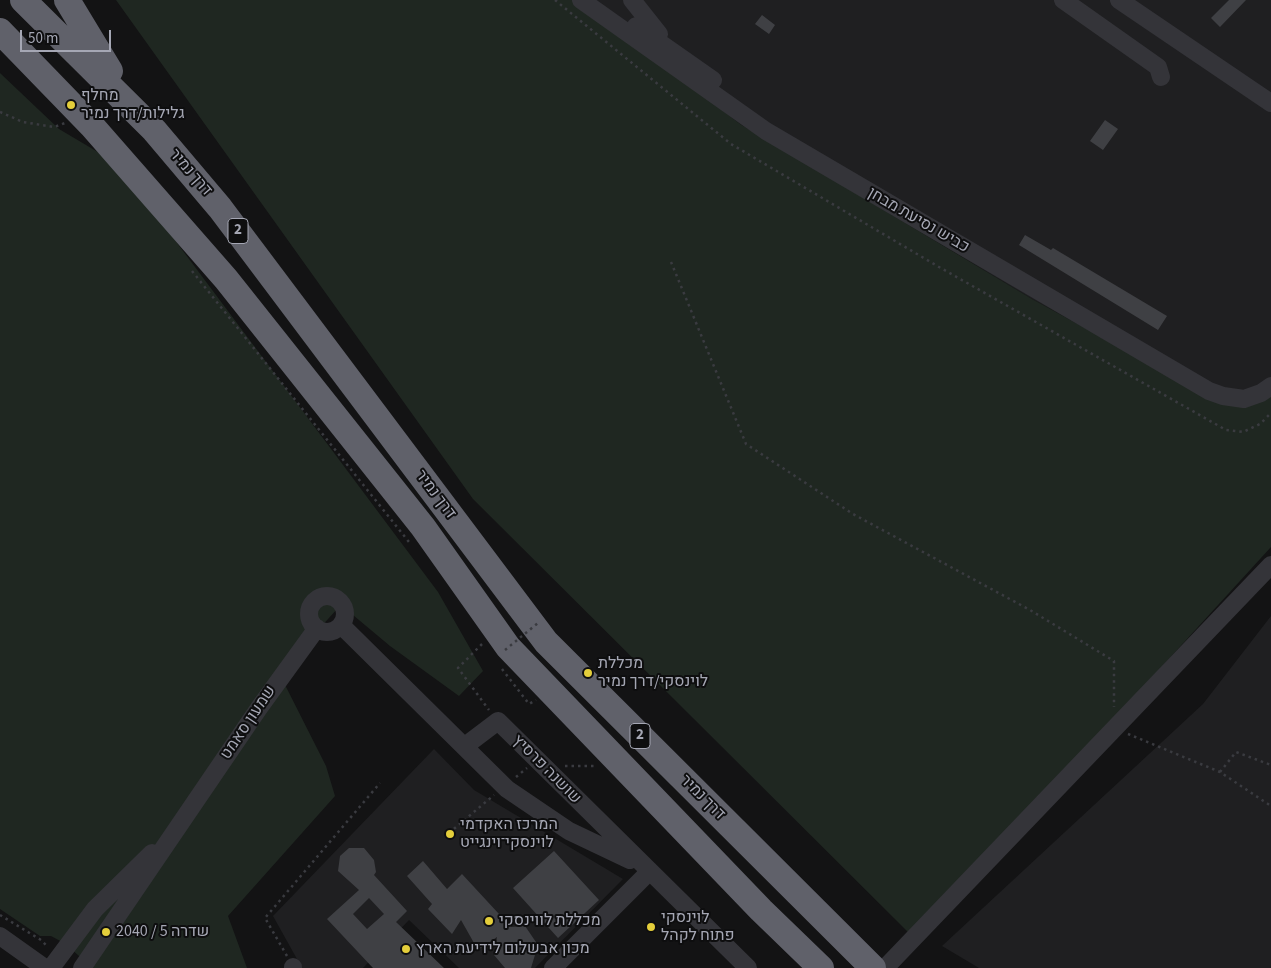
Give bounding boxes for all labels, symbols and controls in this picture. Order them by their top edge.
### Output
scale bar [22,20,114,52]
text: 50 m [28,28,58,49]
place label: מחלף גלילות/דרך נמיר [81,86,185,124]
marker: מחלף גלילות/דרך נמיר [65,99,77,111]
street label: דרך נמיר [164,146,216,200]
street label: כביש נסיעת מבחן [864,184,972,258]
road number: 2 [228,218,248,244]
street label: דרך נמיר [411,467,459,523]
place label: מכללת לוינסקי/דרך נמיר [598,654,708,692]
marker: מכללת לוינסקי/דרך נמיר [582,667,594,679]
street label: שמעון סאמט [217,682,281,764]
road number: 2 [630,724,650,748]
street label: שושנה פרסיץ [507,731,585,809]
street label: דרך נמיר [675,771,729,825]
place label: המרכז האקדמי לוינסקי־וינגייט [460,815,558,853]
marker: המרכז האקדמי לוינסקי־וינגייט [444,828,456,840]
place label: לוינסקי פתוח לקהל [661,908,734,946]
place label: מכללת לווינסקי [499,911,601,931]
marker: מכללת לווינסקי [483,915,495,927]
marker: לוינסקי פתוח לקהל [645,921,657,933]
place label: שדרה 5 / 2040 [116,922,209,942]
marker: שדרה 5 / 2040 [100,926,112,938]
place label: מכון אבשלום לידיעת הארץ [416,939,590,959]
marker: מכון אבשלום לידיעת הארץ [400,943,412,955]

